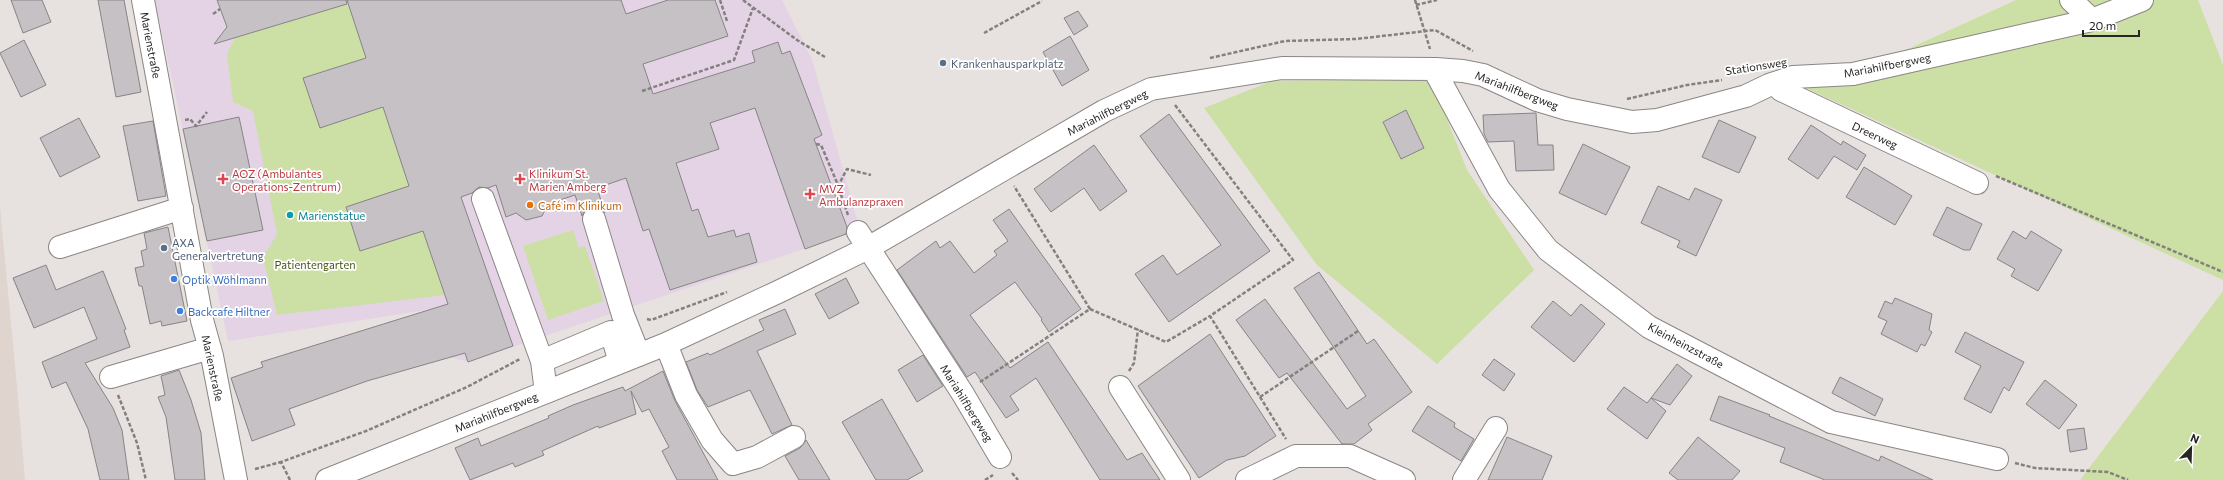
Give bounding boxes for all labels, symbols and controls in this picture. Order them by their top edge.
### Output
street label: Marienstraße [138,11,164,80]
scale bar [2083,12,2139,38]
text: 20 m [2089,18,2116,32]
street label: Mariahilfbergweg [1842,50,1932,80]
street label: Stationsweg [1724,55,1788,77]
place label: Krankenhausparkplatz [951,57,1064,70]
marker: Krankenhausparkplatz [938,58,948,68]
street label: Mariahilfbergweg [1473,68,1561,112]
street label: Mariahilfbergweg [1065,86,1149,138]
street label: Dreerweg [1850,119,1900,151]
place label: AOZ (Ambulantes Operations-Zentrum) [232,167,341,193]
place label: Klinikum St. Marien Amberg [529,167,607,193]
marker: AOZ (Ambulantes Operations-Zentrum) [217,173,229,185]
marker: Klinikum St. Marien Amberg [514,173,526,185]
place label: MVZ Ambulanzpraxen [819,182,903,208]
marker: MVZ Ambulanzpraxen [804,188,816,200]
place label: Café im Klinikum [538,199,622,212]
marker: Café im Klinikum [525,200,535,210]
place label: Marienstatue [298,209,365,222]
marker: Marienstatue [285,210,295,220]
place label: AXA Generalvertretung [172,236,264,262]
marker: AXA Generalvertretung [159,243,169,253]
park label: Patientengarten [274,258,356,271]
place label: Optik Wöhlmann [182,273,267,286]
marker: Optik Wöhlmann [169,274,179,284]
place label: Backcafe Hiltner [188,305,271,318]
marker: Backcafe Hiltner [175,306,185,316]
street label: Kleinheinzstraße [1646,320,1726,371]
street label: Marienstraße [200,334,226,403]
street label: Mariahilfbergweg [938,362,996,444]
street label: Mariahilfbergweg [453,389,539,435]
north arrow [2171,428,2211,468]
text: N [2189,431,2201,446]

